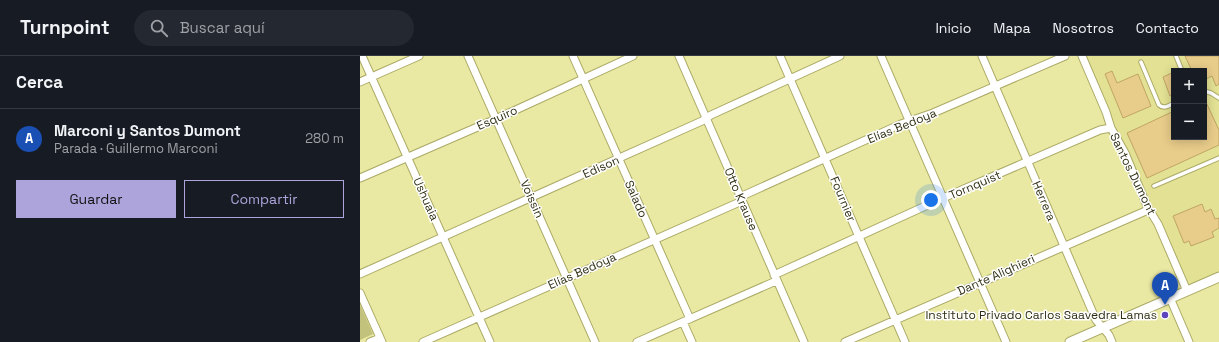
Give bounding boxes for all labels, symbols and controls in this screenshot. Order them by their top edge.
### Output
search box [134,10,414,46]
text: Turnpoint [20,15,110,40]
icon: search [148,17,170,39]
text: Buscar aquí [180,18,265,37]
text: Inicio [935,19,971,37]
text: Mapa [993,19,1031,37]
text: Nosotros [1053,19,1114,37]
text: Contacto [1136,19,1199,37]
map controls [1171,68,1207,140]
button: + [1171,68,1207,104]
text: Cerca [16,71,63,93]
street label: Esquiro [474,102,520,134]
button: − [1171,104,1207,140]
street label: Elías Bedoya [865,105,939,147]
text: Marconi y Santos Dumont [54,121,241,140]
text: A [25,130,33,147]
text: 280 m [305,130,344,147]
street label: Santos Dumont [1106,130,1160,218]
text: Parada · Guillermo Marconi [54,140,218,157]
street label: Edison [580,152,622,182]
street label: Otto Krause [721,165,761,233]
street label: Tornquist [947,167,1003,203]
street label: Fournier [826,174,860,224]
street label: Ushuaia [409,175,443,223]
street label: Voissin [516,177,548,221]
street label: Salado [621,178,651,220]
street label: Herrera [1028,178,1060,224]
button: Guardar [16,180,176,218]
button: Compartir [184,180,344,218]
your location [921,190,941,210]
street label: Elías Bedoya [545,249,619,293]
street label: Dante Alighieri [955,251,1037,299]
pin: A [1152,272,1178,305]
place label: Instituto Privado Carlos Saavedra Lamas [925,307,1157,323]
marker: Instituto Privado Carlos Saavedra Lamas [1160,310,1170,320]

